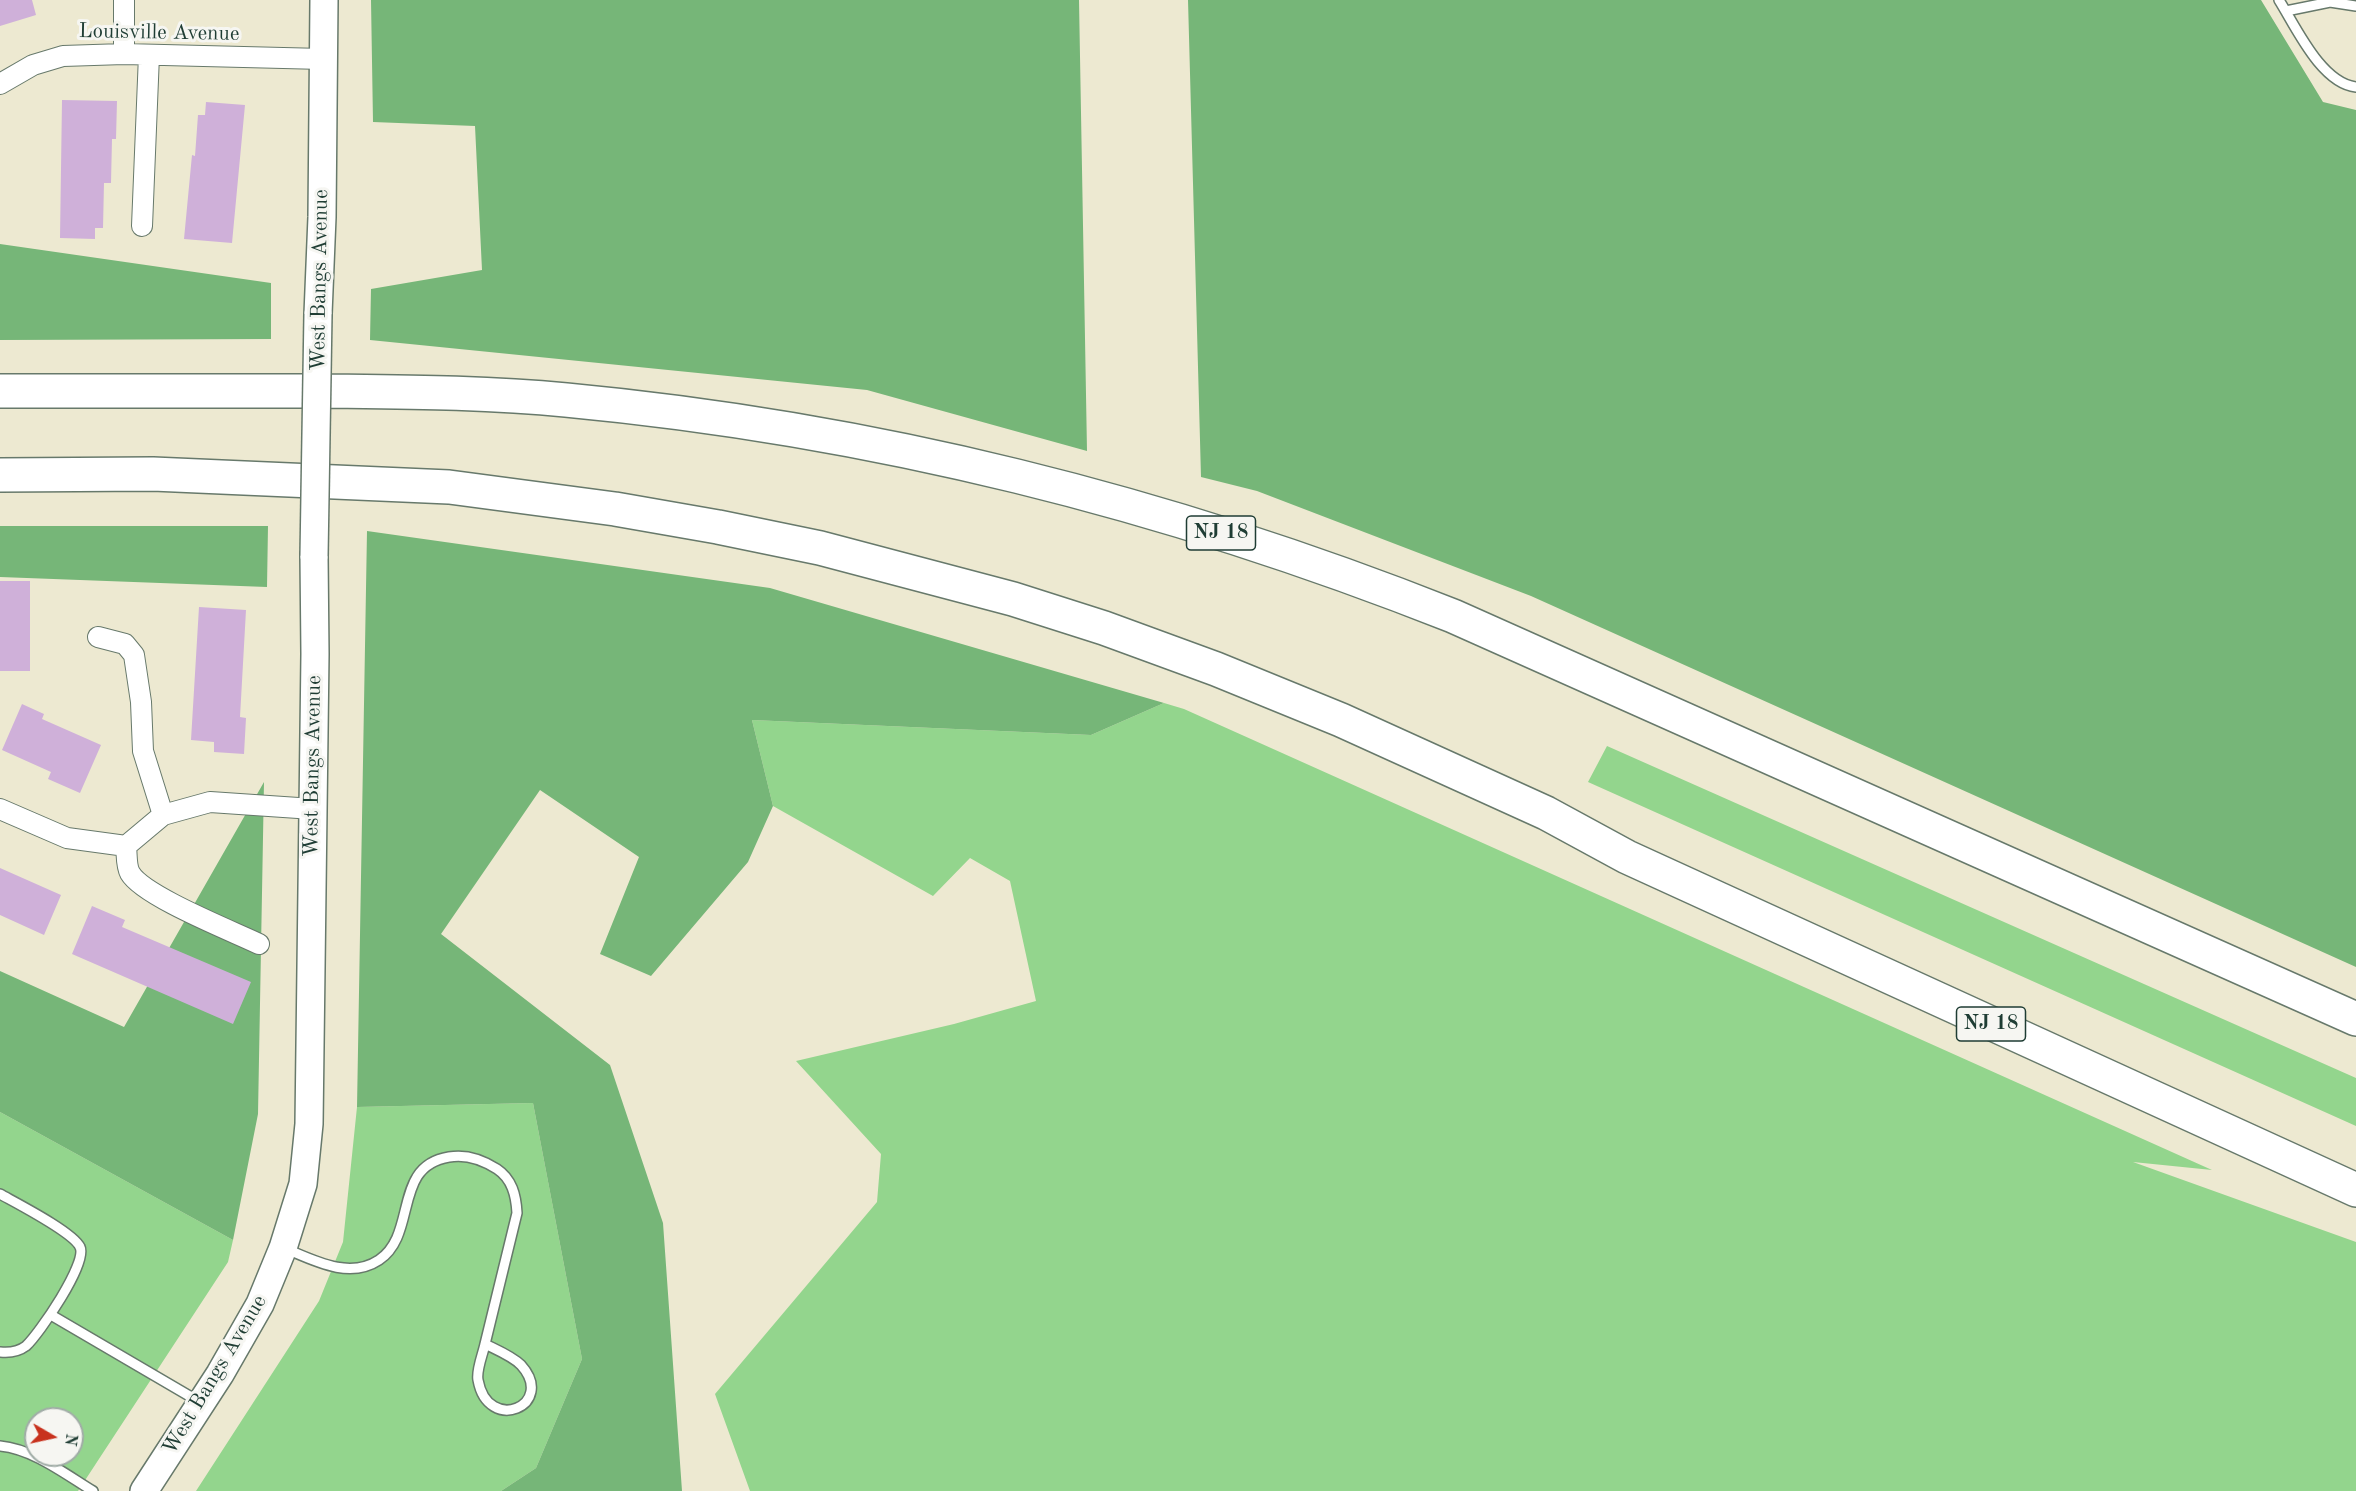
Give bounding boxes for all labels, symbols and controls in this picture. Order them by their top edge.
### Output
street label: Louisville Avenue [78,19,240,47]
street label: West Bangs Avenue [306,189,334,371]
road number: NJ 18 [1186,516,1256,550]
street label: West Bangs Avenue [299,675,327,857]
road number: NJ 18 [1956,1007,2026,1041]
street label: West Bangs Avenue [157,1291,273,1459]
north arrow [24,1407,84,1467]
text: N [61,1432,79,1447]

